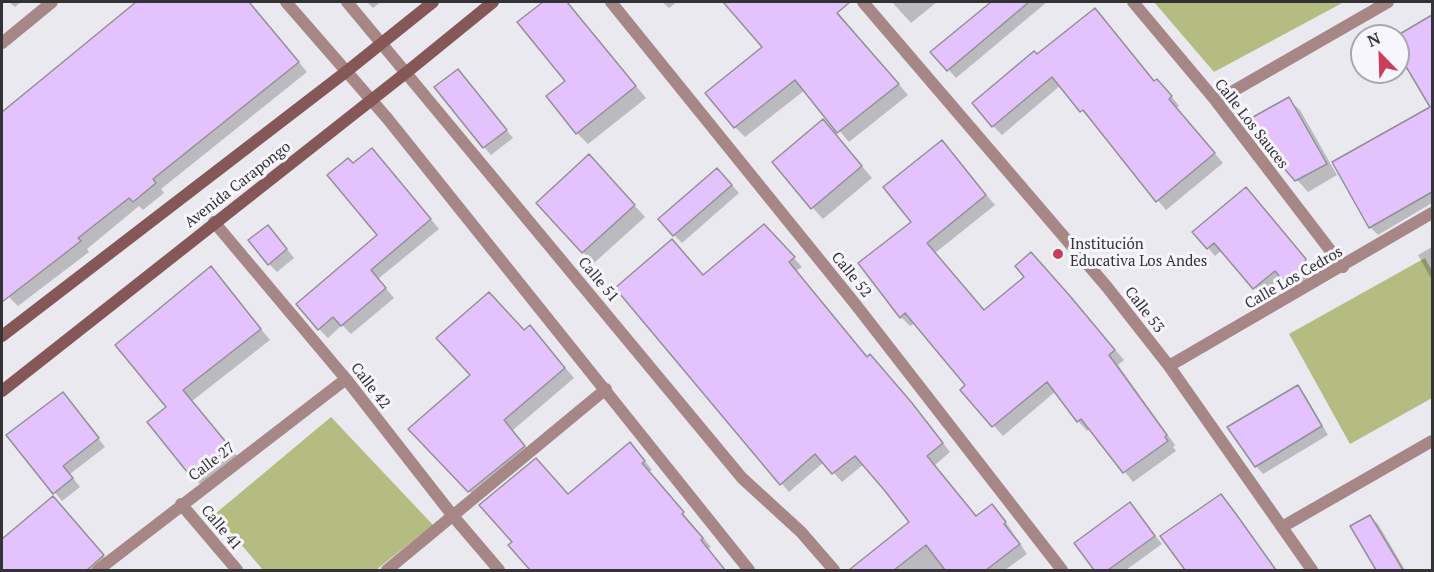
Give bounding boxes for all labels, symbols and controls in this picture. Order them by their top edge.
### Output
north arrow [1350,24,1410,84]
text: N [1364,27,1384,52]
street label: Calle Los Sauces [1210,75,1292,173]
street label: Avenida Carapongo [181,138,295,232]
place label: Institución Educativa Los Andes [1070,236,1207,271]
street label: Calle Los Cedros [1242,243,1346,313]
marker: Institución Educativa Los Andes [1051,247,1065,261]
street label: Calle 52 [827,249,875,301]
street label: Calle 51 [574,254,622,306]
street label: Calle 53 [1120,283,1168,337]
street label: Calle 42 [346,359,394,413]
street label: Calle 27 [185,439,239,485]
street label: Calle 41 [197,502,245,554]

